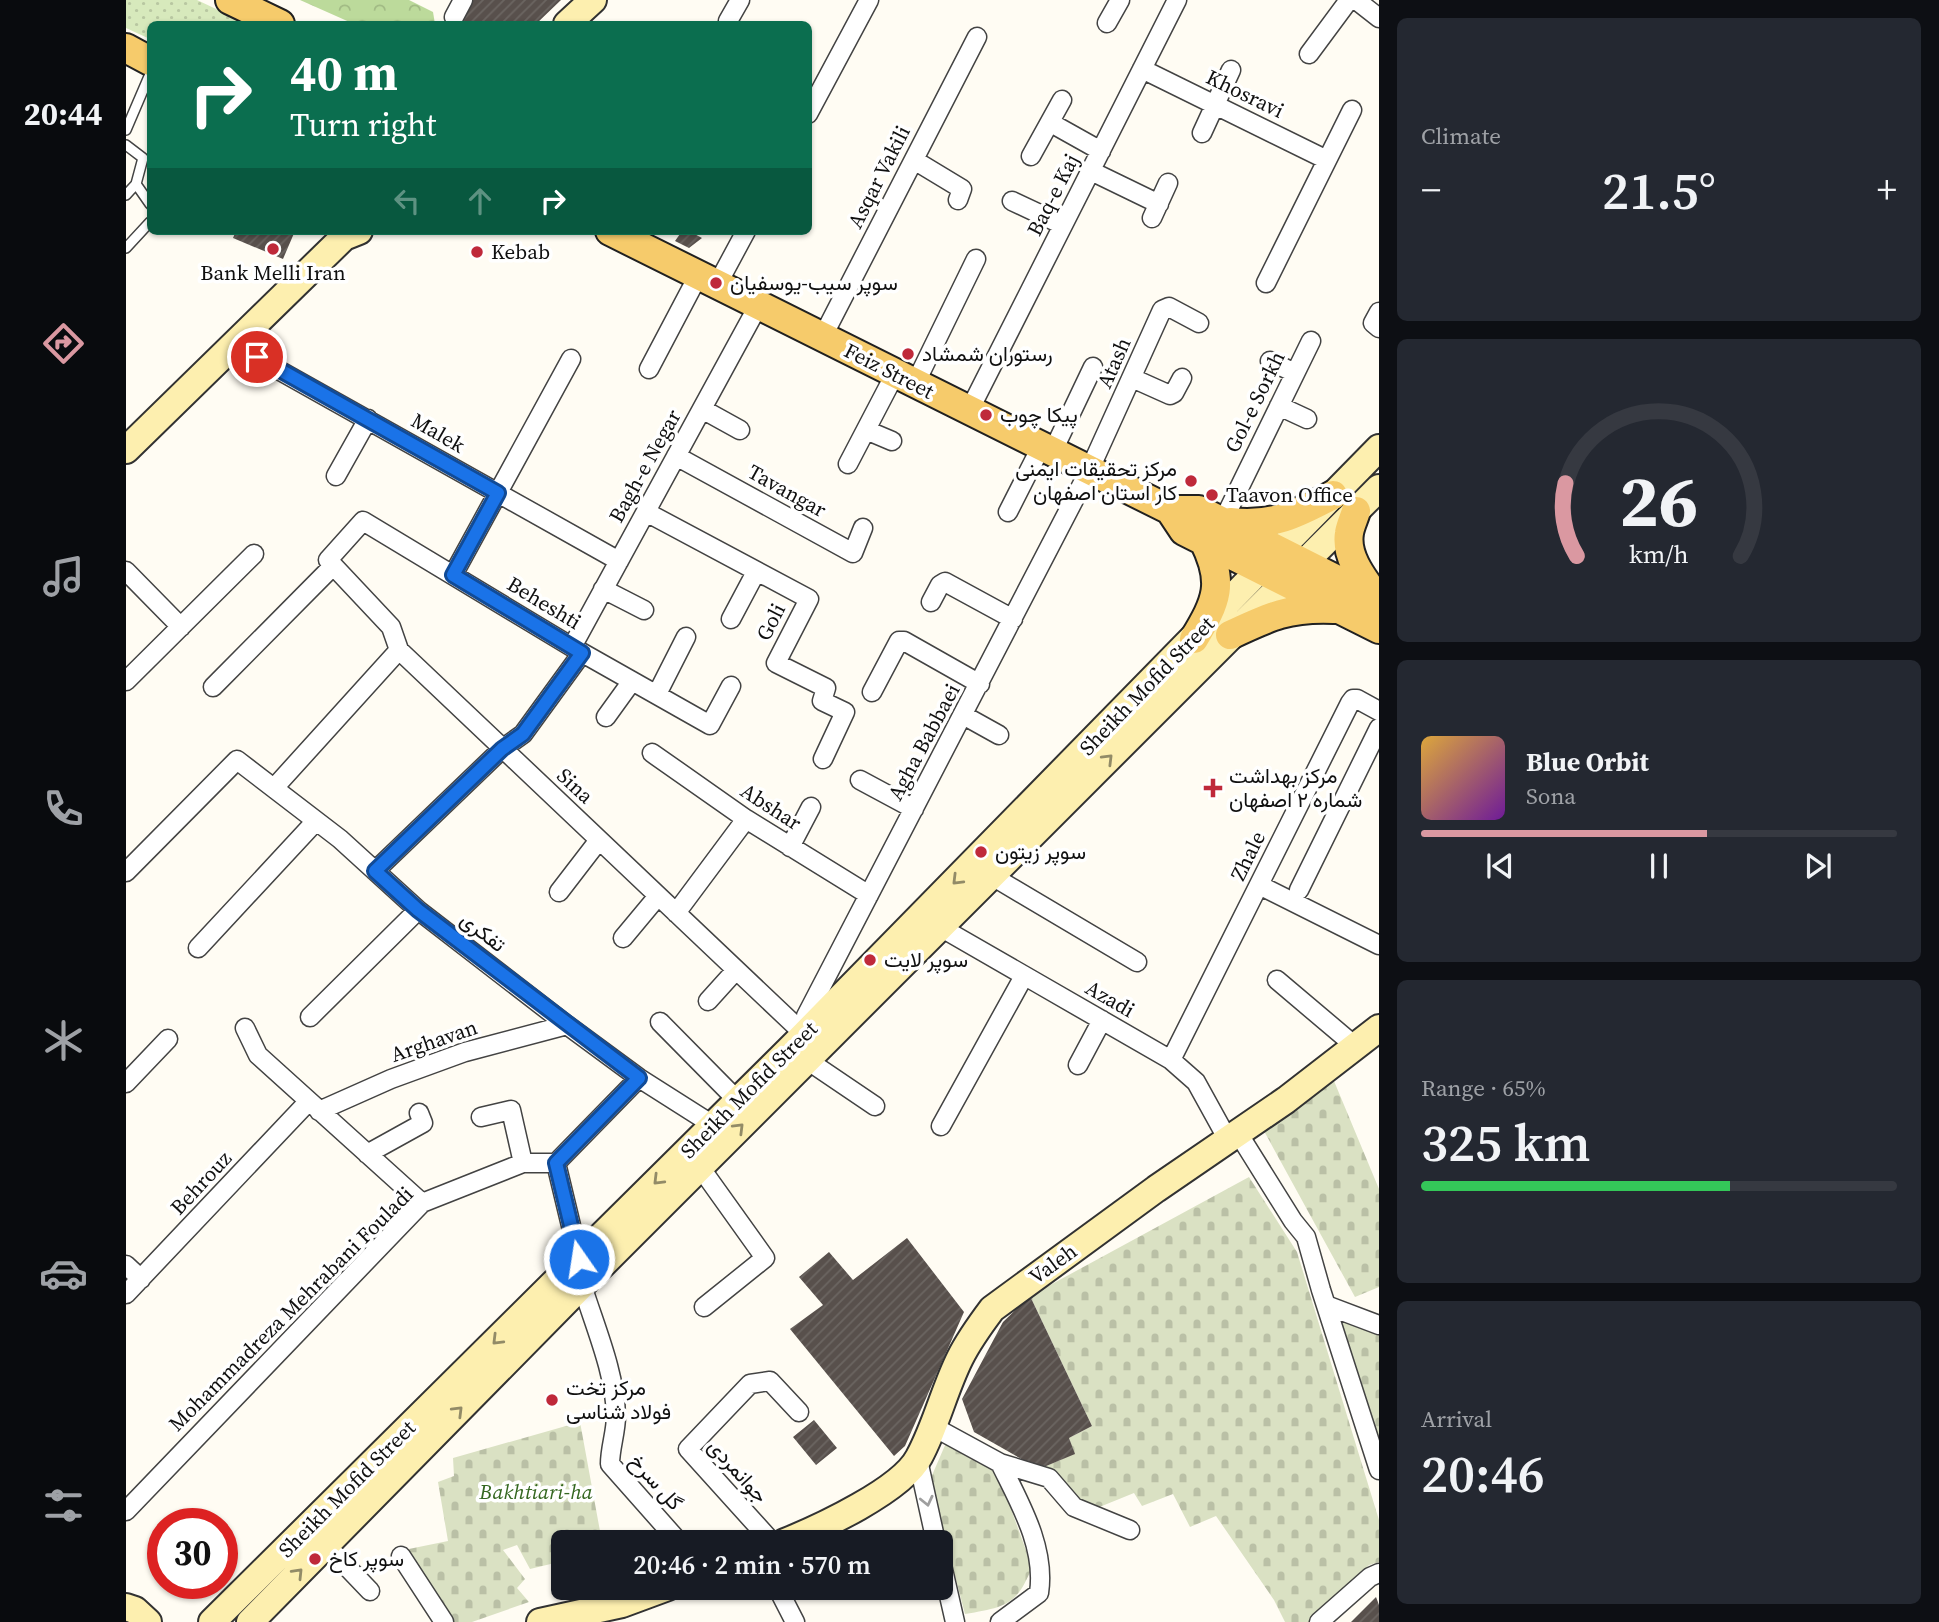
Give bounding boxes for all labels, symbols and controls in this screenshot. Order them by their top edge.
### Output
text: 40 m [290,39,398,106]
icon: right [175,49,266,140]
street label: Khosravi [1202,62,1289,125]
text: 20:44 [24,92,102,136]
text: Turn right [290,103,436,147]
street label: Asqar Vakili [840,120,917,233]
text: Climate [1421,120,1501,152]
street label: Baq-e Kaj [1020,149,1086,241]
text: 21.5° [1602,155,1716,226]
text: − [1421,164,1441,216]
text: + [1877,164,1897,216]
icon: left [388,182,426,220]
icon: ahead [461,182,499,220]
icon: right [534,182,572,220]
place label: Kebab [491,237,550,266]
marker: Bank Melli Iran [265,241,281,257]
marker: Kebab [469,244,485,260]
place label: Bank Melli Iran [200,258,346,287]
place label: سوپر سیب-یوسفیان [730,268,898,297]
marker: سوپر سیب-یوسفیان [708,275,724,291]
icon: directions [39,319,88,368]
pin [227,327,287,387]
street label: Atash [1090,333,1137,393]
street label: Feiz Street [839,336,939,406]
icon: arrive [238,338,276,376]
place label: رستوران شمشاد [922,339,1053,368]
marker: رستوران شمشاد [900,346,916,362]
street label: Gol-e Sorkh [1218,346,1292,457]
place label: پیکا چوب [1000,400,1078,429]
street label: Bagh-e Negar [602,404,688,528]
street label: Malek [406,406,471,460]
marker: پیکا چوب [978,407,994,423]
text: 26 [1620,452,1698,551]
place label: مرکز تحقیقات ایمنی کار استان اصفهان [1015,454,1177,507]
street label: Tavangar [743,457,832,524]
marker: مرکز تحقیقات ایمنی کار استان اصفهان [1183,473,1199,489]
place label: Taavon Office [1226,480,1353,509]
marker: Taavon Office [1204,487,1220,503]
text: km/h [1629,537,1689,571]
icon: music [39,552,88,601]
street label: Beheshti [502,569,587,636]
street label: Goli [749,598,792,645]
street label: Sheikh Mofid Street [1073,610,1221,762]
street label: Agha Babbaei [881,678,967,805]
text: Blue Orbit [1526,744,1649,780]
one-way arrow [1099,755,1112,768]
street label: Sina [551,761,600,810]
place label: مرکز بهداشت شماره ۲ اصفهان [1229,761,1362,814]
street label: Abshar [735,776,807,837]
marker: مرکز بهداشت شماره ۲ اصفهان [1203,778,1223,798]
text: Sona [1526,780,1576,812]
icon: phone [39,784,88,833]
street label: Zhale [1223,826,1272,885]
place label: سوپر زیتون [995,837,1086,866]
marker: سوپر زیتون [973,844,989,860]
icon: previous [1481,847,1519,885]
icon: pause [1640,847,1678,885]
icon: next [1799,847,1837,885]
one-way arrow [953,872,965,884]
street label: تفکری [454,905,512,959]
place label: سوپر لایت [884,945,968,974]
marker: سوپر لایت [862,952,878,968]
street label: Azadi [1080,973,1140,1024]
street label: Arghavan [387,1012,481,1069]
street label: Sheikh Mofid Street [674,1015,824,1165]
icon: climate [39,1016,88,1065]
text: Range · 65% [1421,1072,1546,1104]
text: 325 km [1421,1107,1590,1178]
one-way arrow [731,1124,744,1137]
street label: Behrouz [163,1144,238,1221]
one-way arrow [653,1171,666,1184]
street label: Mohammadreza Mehrabani Fouladi [162,1180,419,1437]
position arrow [542,1222,616,1296]
street label: Valeh [1023,1236,1082,1291]
icon: car [39,1249,88,1298]
one-way arrow [492,1332,505,1345]
place label: مرکز تخت فولاد شناسی [566,1373,671,1426]
marker: مرکز تخت فولاد شناسی [544,1392,560,1408]
text: Arrival [1421,1403,1492,1435]
one-way arrow [449,1406,462,1419]
street label: Sheikh Mofid Street [272,1414,422,1564]
street label: جوانمردی [702,1432,775,1509]
text: 20:46 [1421,1438,1545,1509]
street label: گل سرخ [623,1447,690,1516]
park label: Bakhtiari-ha [478,1477,593,1506]
icon: filters [39,1481,88,1530]
one-way arrow [918,1495,933,1507]
speed limit sign: 30 [147,1508,238,1599]
place label: سوپر کاخ [329,1544,404,1573]
text: 20:46 · 2 min · 570 m [633,1547,871,1583]
marker: سوپر کاخ [307,1551,323,1567]
one-way arrow [290,1569,303,1582]

